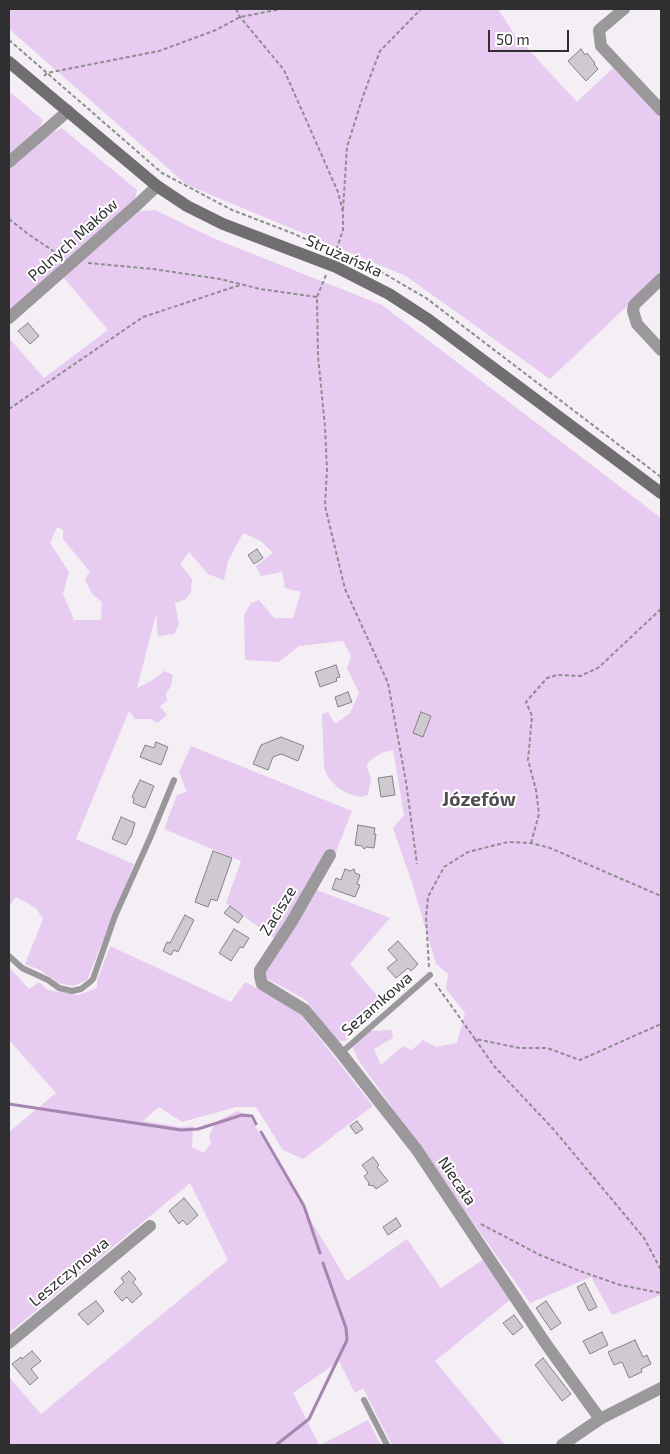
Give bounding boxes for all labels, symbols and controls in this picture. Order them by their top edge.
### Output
scale bar [490,20,571,52]
text: 50 m [496,30,530,48]
street label: Polnych Maków [24,195,122,285]
street label: Strużańska [303,231,385,281]
district label: Józefów [442,789,516,811]
street label: Zacisze [256,883,300,939]
street label: Sezamkowa [338,968,416,1040]
street label: Niecała [434,1153,480,1209]
street label: Leszczynowa [25,1233,113,1311]

